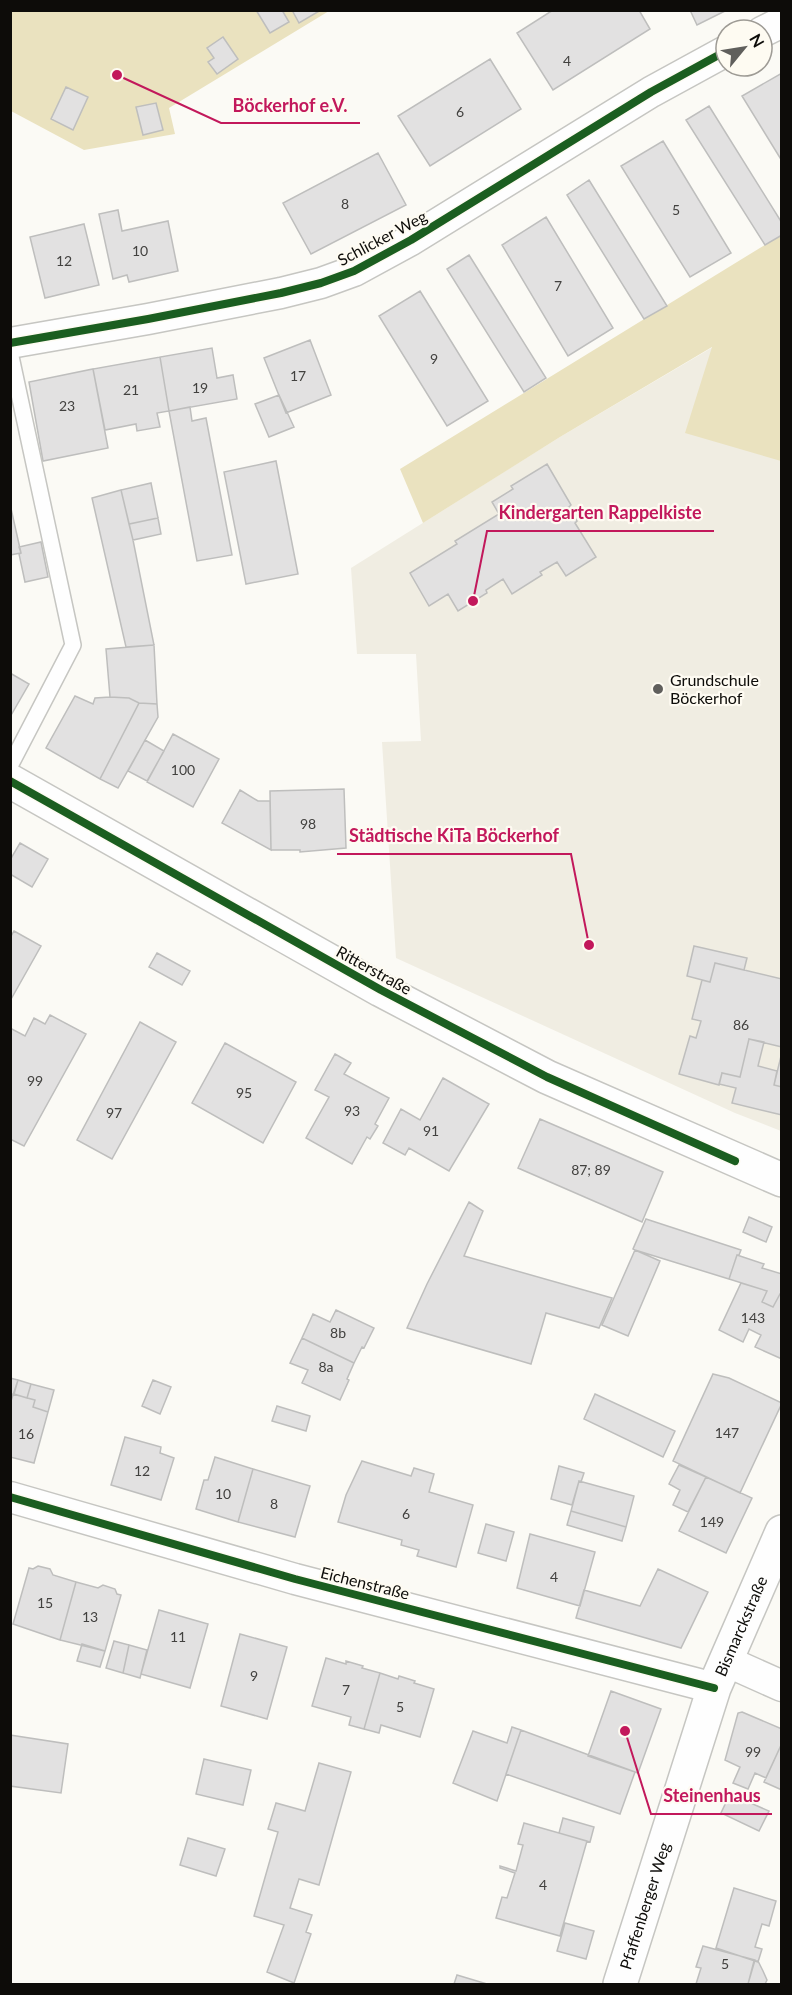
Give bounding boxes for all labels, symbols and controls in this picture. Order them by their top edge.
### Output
north arrow [714,18,774,78]
text: N [746,30,769,50]
house number: 4 [563,52,571,69]
callout: Böckerhof e.V. [221,87,360,123]
text: Böckerhof e.V. [232,94,348,116]
house number: 6 [456,103,464,120]
house number: 8 [341,195,349,212]
house number: 5 [672,201,680,218]
street label: Schlicker Weg [334,206,430,269]
house number: 10 [132,242,148,259]
house number: 12 [56,252,72,269]
house number: 7 [554,277,562,294]
house number: 9 [430,350,438,367]
house number: 17 [290,367,306,384]
house number: 19 [192,379,208,396]
house number: 21 [123,381,139,398]
house number: 23 [59,397,75,414]
callout: Kindergarten Rappelkiste [487,495,714,531]
text: Kindergarten Rappelkiste [498,501,702,523]
place label: Grundschule Böckerhof [670,670,759,707]
marker: Grundschule Böckerhof [651,682,665,696]
house number: 100 [171,761,195,778]
house number: 98 [300,815,316,832]
callout: Städtische KiTa Böckerhof [337,818,571,854]
text: Städtische KiTa Böckerhof [349,824,560,846]
street label: Ritterstraße [333,941,415,998]
house number: 86 [733,1016,749,1033]
house number: 99 [27,1072,43,1089]
house number: 95 [236,1084,252,1101]
house number: 93 [344,1102,360,1119]
house number: 97 [106,1104,122,1121]
house number: 91 [423,1122,439,1139]
house number: 87; 89 [571,1161,611,1178]
house number: 143 [741,1309,765,1326]
house number: 8b [330,1324,346,1341]
house number: 8a [318,1358,334,1375]
house number: 147 [715,1424,739,1441]
house number: 16 [18,1425,34,1442]
house number: 12 [134,1462,150,1479]
house number: 10 [215,1485,231,1502]
house number: 8 [270,1495,278,1512]
house number: 6 [402,1505,410,1522]
house number: 149 [700,1513,724,1530]
street label: Eichenstraße [319,1562,412,1603]
house number: 4 [550,1568,558,1585]
street label: Bismarckstraße [710,1573,771,1679]
house number: 15 [37,1594,53,1611]
house number: 13 [82,1608,98,1625]
house number: 11 [170,1628,186,1645]
house number: 9 [250,1667,258,1684]
house number: 7 [342,1681,350,1698]
house number: 5 [396,1698,404,1715]
house number: 99 [745,1743,761,1760]
callout: Steinenhaus [651,1778,772,1814]
text: Steinenhaus [663,1784,761,1806]
street label: Pfaffenberger Weg [615,1840,673,1972]
house number: 4 [539,1876,547,1893]
house number: 5 [721,1955,729,1972]

